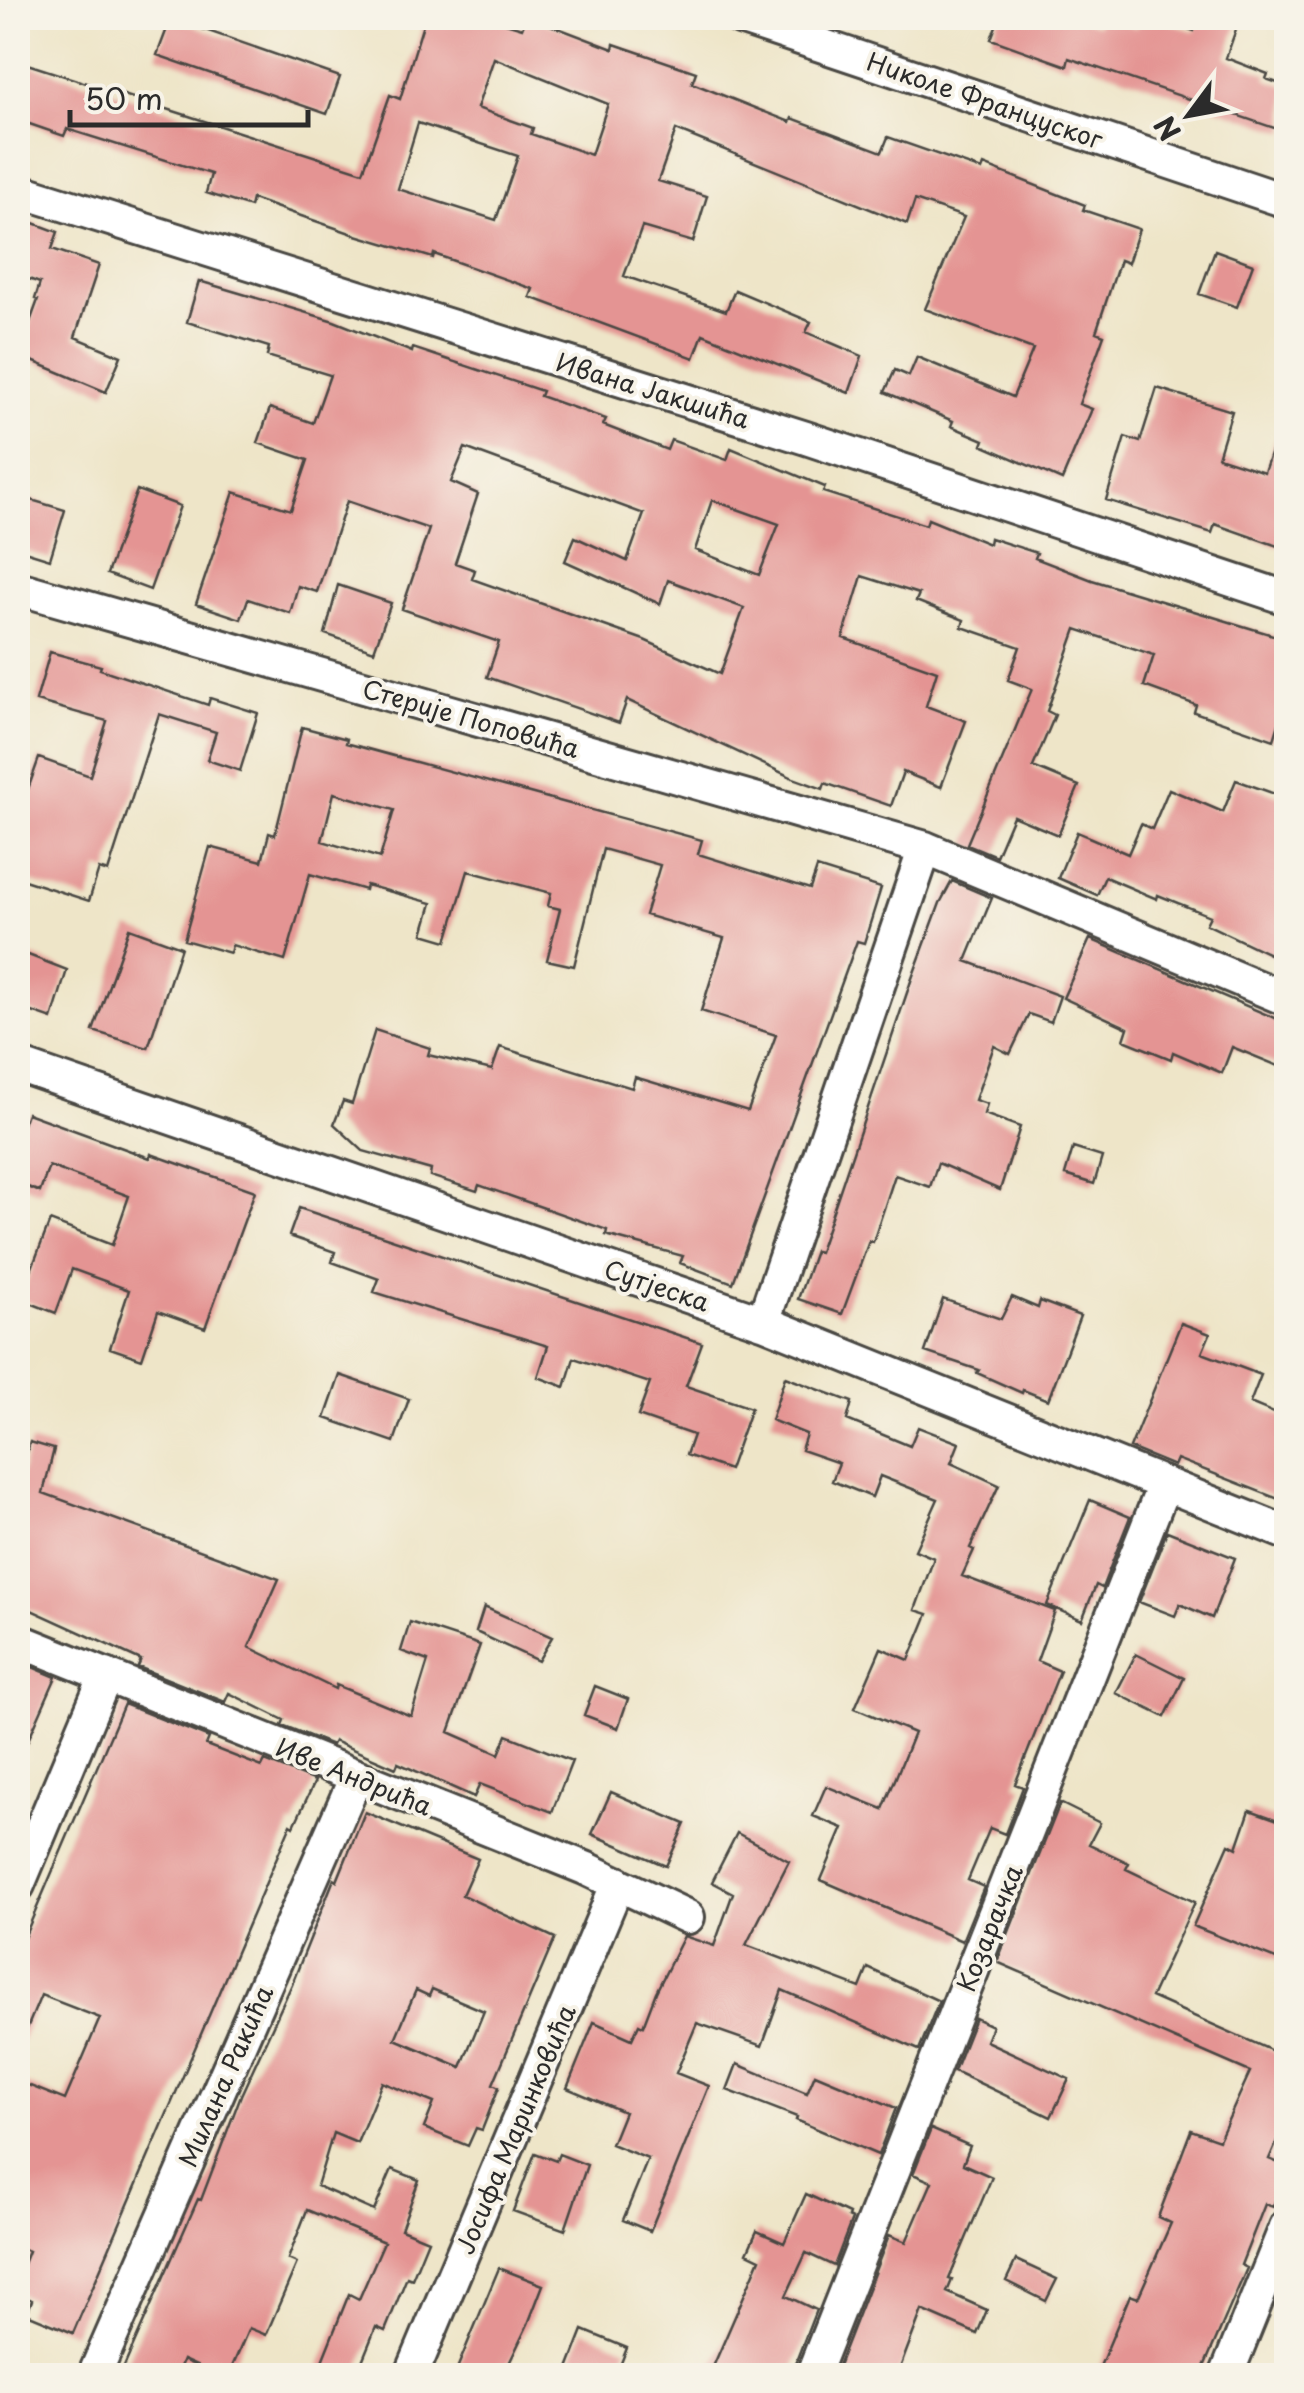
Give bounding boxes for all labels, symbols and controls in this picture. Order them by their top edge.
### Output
street label: Николе Француског [862,42,1109,158]
scale bar [70,65,308,127]
north arrow [1139,65,1239,165]
text: 50 m [85,75,163,120]
text: N [1142,108,1191,150]
street label: Ивана Јакшића [552,343,755,438]
street label: Стерије Поповића [358,669,584,767]
street label: Сутјеска [599,1249,715,1321]
street label: Иве Андрића [270,1727,438,1825]
street label: Козарачка [946,1859,1032,1997]
street label: Милана Ракића [168,1979,282,2173]
street label: Јосифа Маринковића [445,1998,585,2260]

